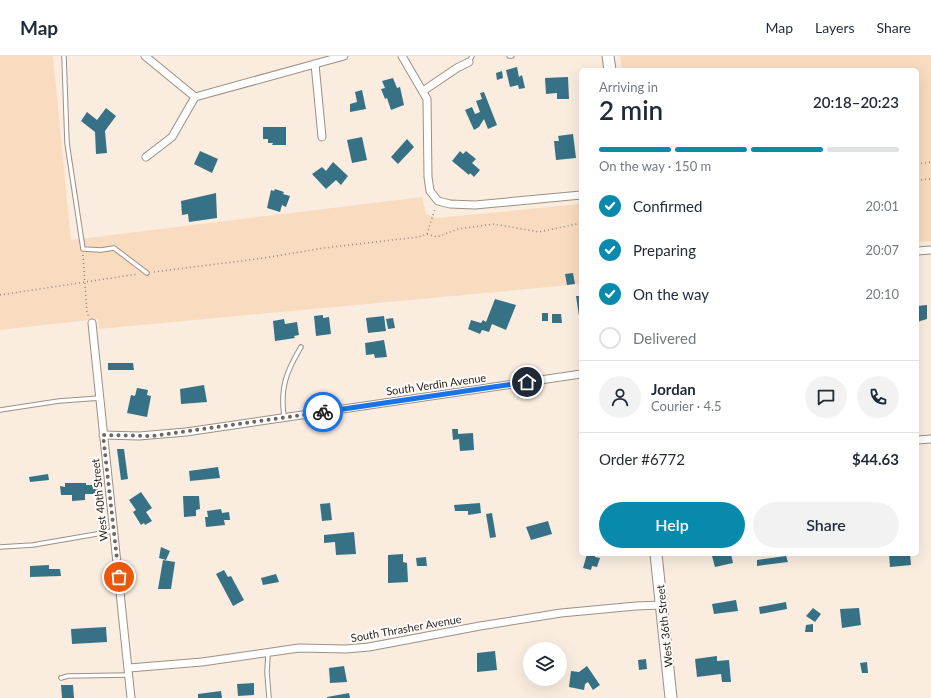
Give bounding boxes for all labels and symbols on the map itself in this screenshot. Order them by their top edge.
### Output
pin [510,365,544,399]
street label: South Verdin Avenue [385,371,487,397]
courier [303,392,343,432]
street label: West 40th Street [88,458,110,542]
pin [102,560,136,594]
street label: West 36th Street [653,584,675,668]
street label: South Thrasher Avenue [350,612,463,644]

